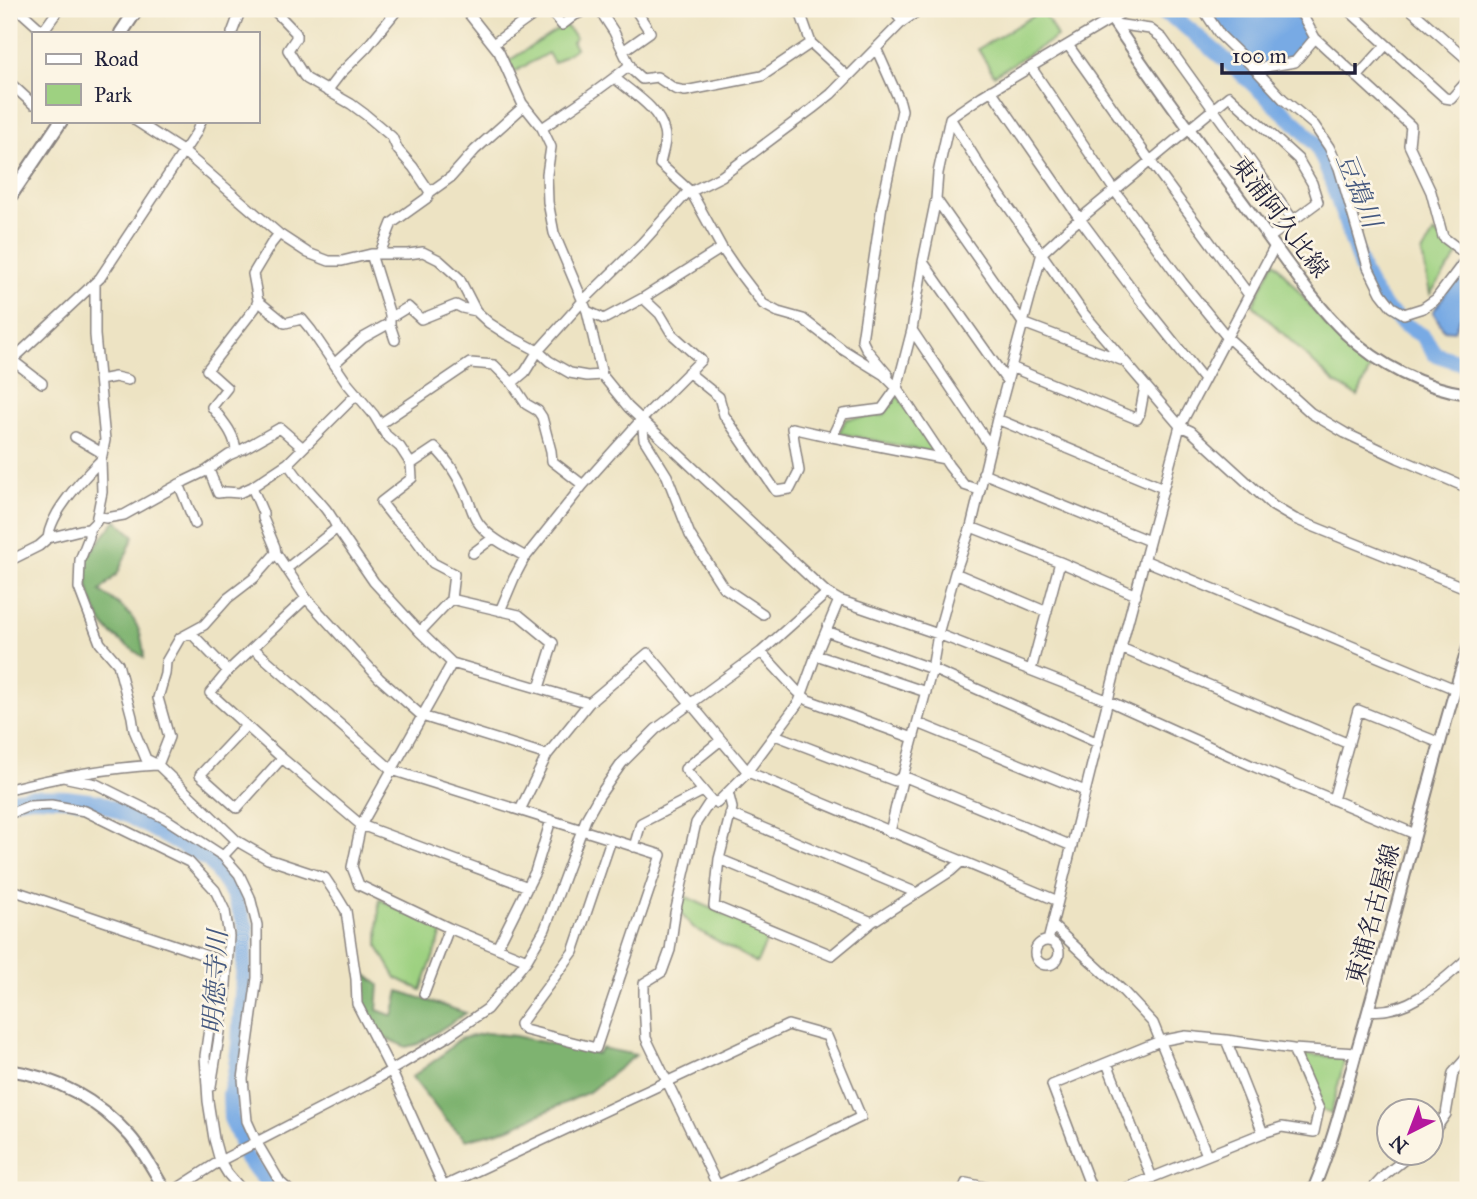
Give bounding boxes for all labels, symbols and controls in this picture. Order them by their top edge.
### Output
legend [32,32,259,122]
scale bar [1222,32,1354,76]
text: 100 m [1232,43,1287,69]
text: Road [94,46,139,72]
text: Park [94,82,132,108]
water label: 豆搗川 [1330,148,1390,235]
street label: 東浦阿久比線 [1225,150,1335,284]
street label: 東浦名古屋線 [1340,841,1406,987]
water label: 明徳寺川 [196,926,234,1035]
north arrow [1376,1098,1446,1168]
text: N [1385,1130,1413,1158]

